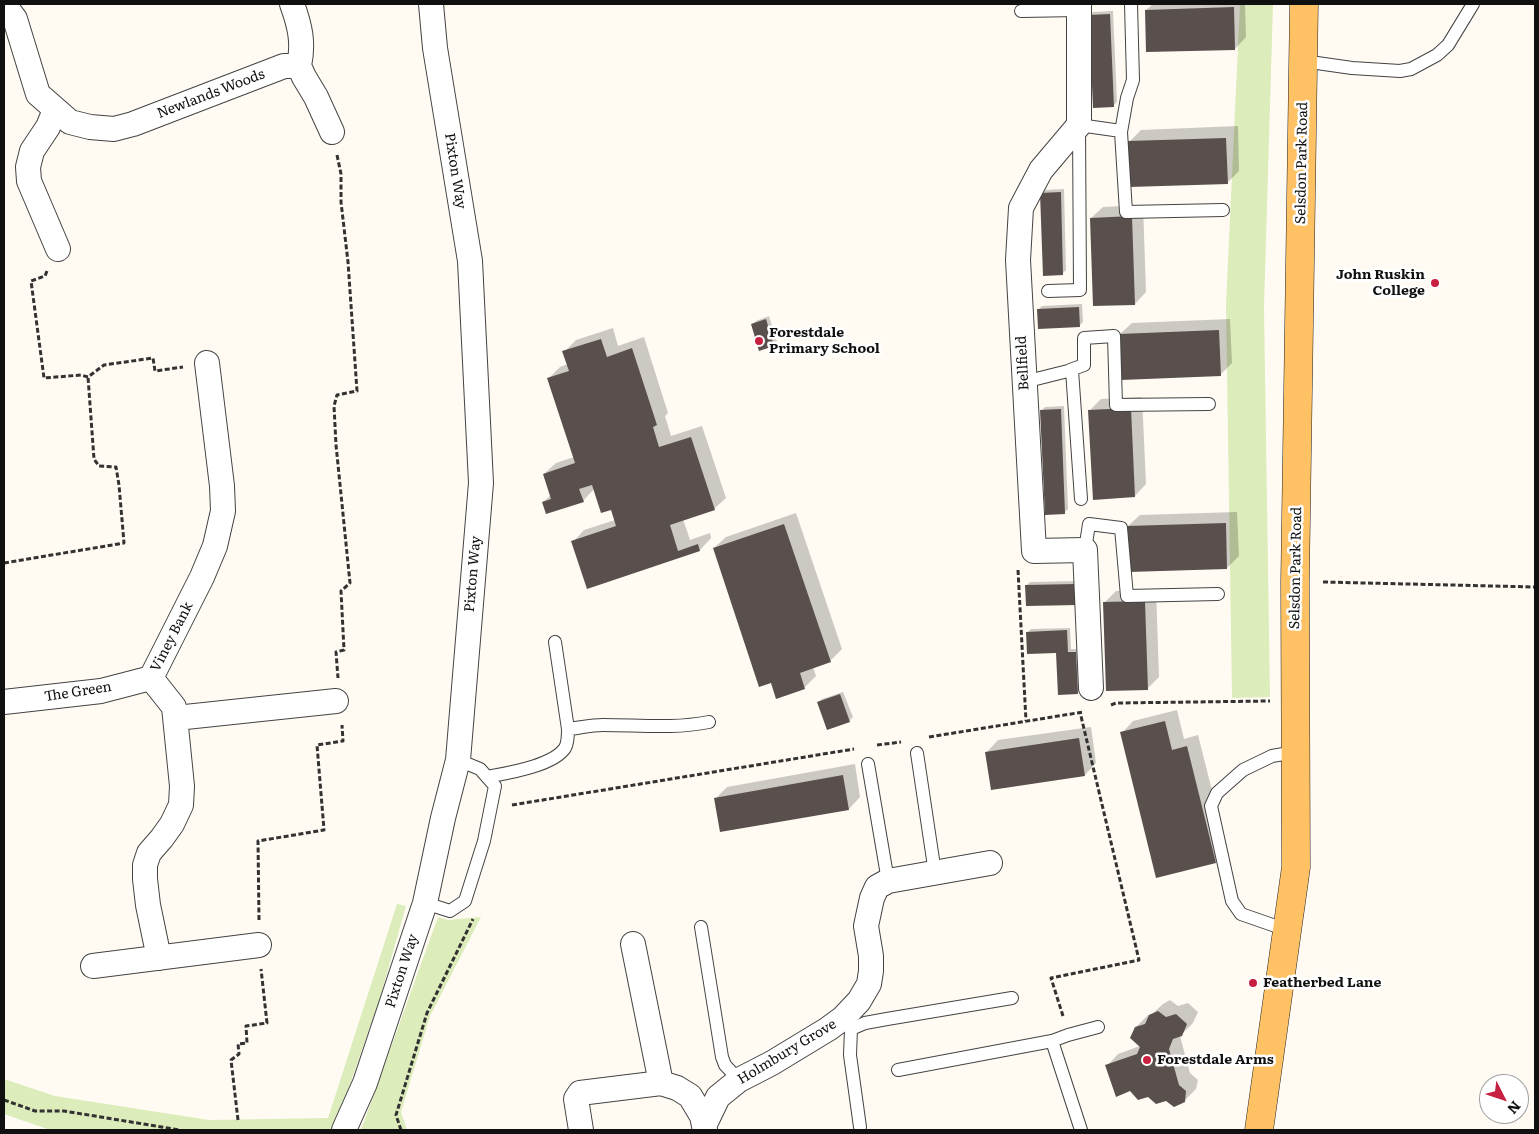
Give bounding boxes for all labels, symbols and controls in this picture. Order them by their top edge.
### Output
street label: Newlands Woods [155,66,267,122]
street label: Selsdon Park Road [1293,102,1311,224]
street label: Pixton Way [441,132,469,210]
place label: John Ruskin College [1336,267,1425,300]
marker: John Ruskin College [1429,277,1441,289]
place label: Forestdale Primary School [769,325,880,358]
marker: Forestdale Primary School [753,335,765,347]
street label: Bellfield [1013,335,1033,391]
street label: Selsdon Park Road [1287,507,1305,629]
street label: Pixton Way [461,535,485,613]
street label: Viney Bank [147,599,197,675]
street label: The Green [43,678,113,706]
street label: Pixton Way [382,932,422,1010]
place label: Featherbed Lane [1263,975,1381,991]
marker: Featherbed Lane [1247,977,1259,989]
street label: Holmbury Grove [735,1016,839,1088]
place label: Forestdale Arms [1157,1052,1274,1068]
marker: Forestdale Arms [1141,1054,1153,1066]
north arrow [1479,1074,1529,1124]
text: N [1503,1097,1526,1119]

